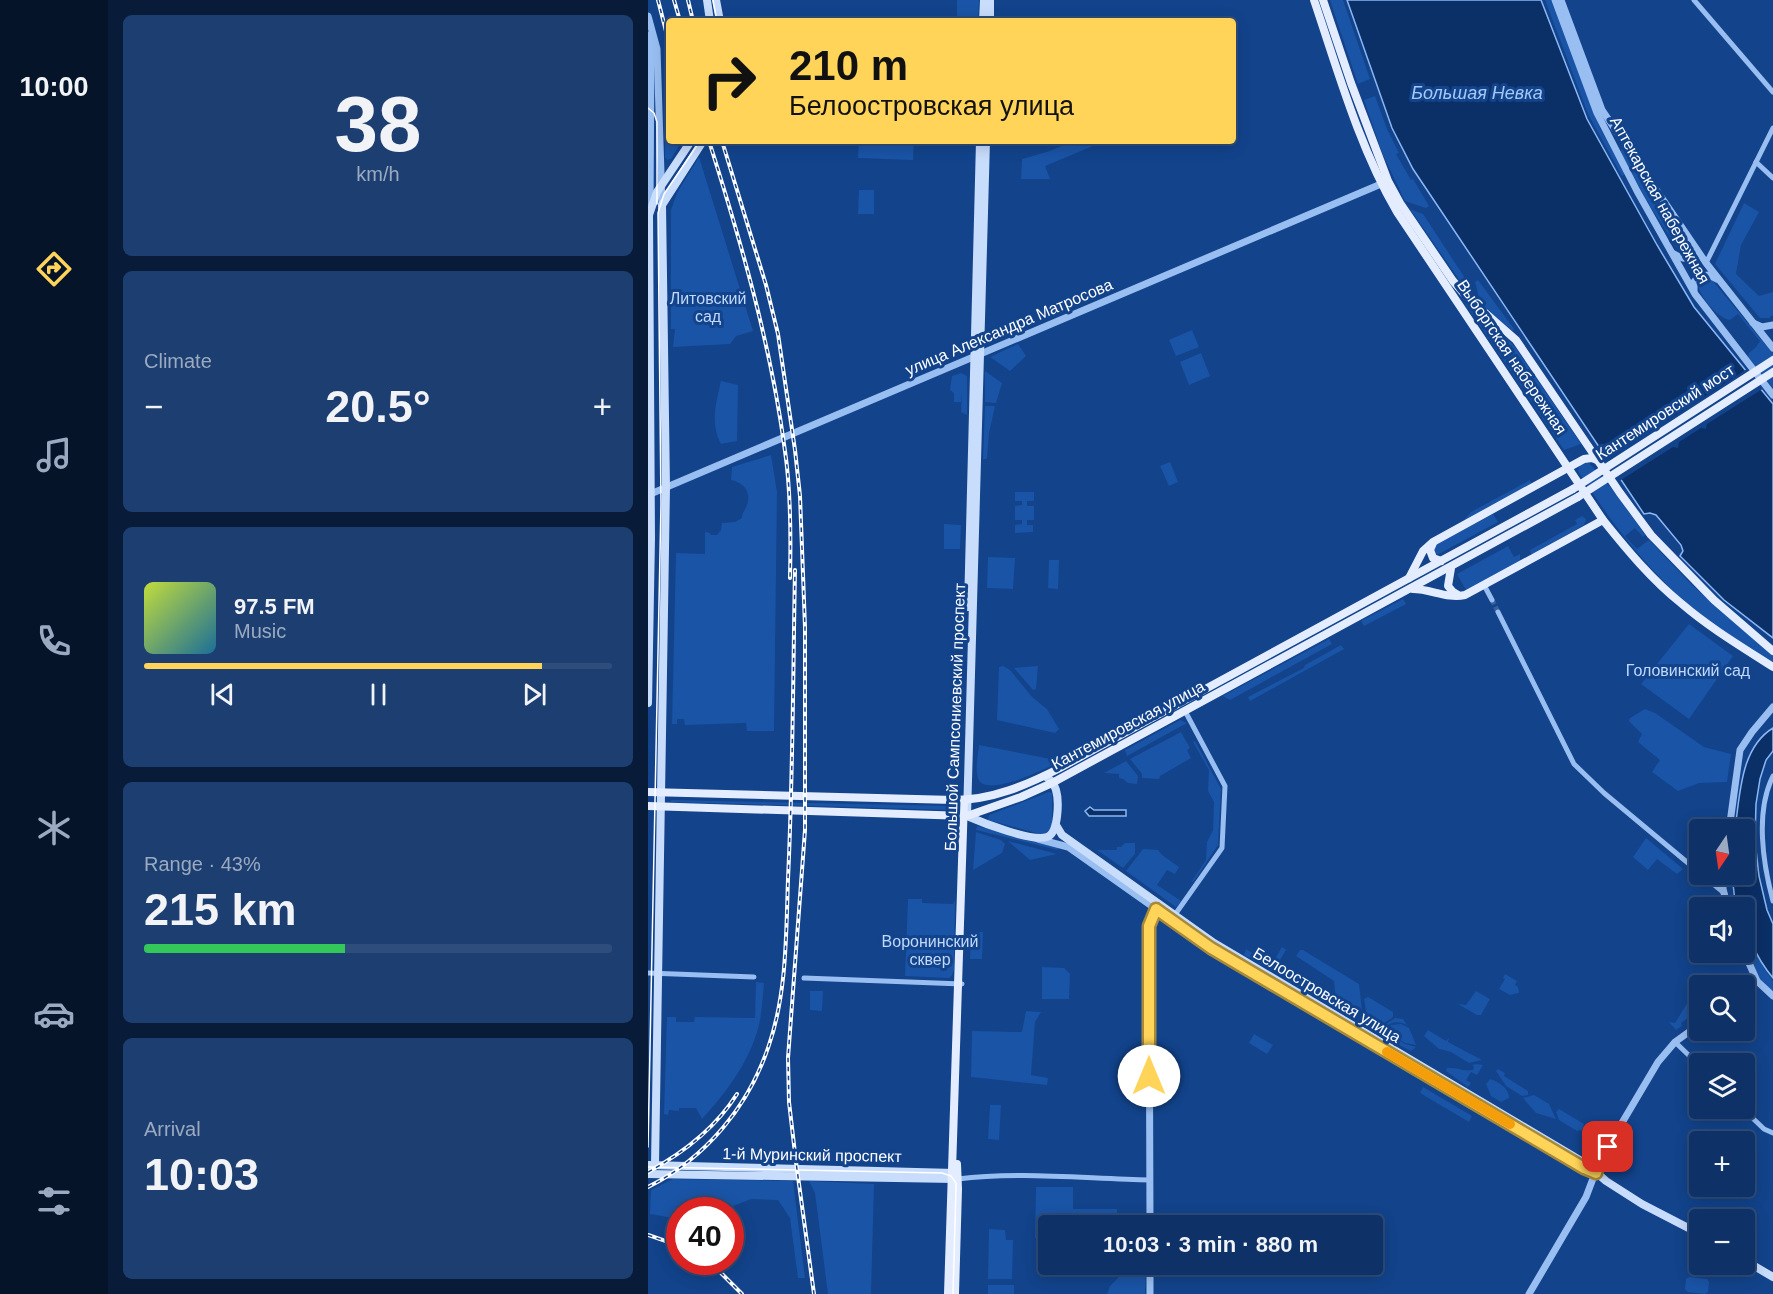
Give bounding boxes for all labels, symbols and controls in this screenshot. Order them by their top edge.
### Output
icon: right [690,42,768,120]
text: 210 m [789,42,908,89]
text: 10:00 [19,72,89,102]
text: 38 [335,80,421,168]
water label: Большая Невка [1411,83,1543,103]
text: Белоостровская улица [789,91,1074,121]
street label: Аптекарская набережная [1607,114,1713,286]
text: km/h [356,163,400,185]
icon: directions [33,248,75,290]
street label: улица Александра Матросова [903,276,1115,378]
street label: Выборгская набережная [1454,277,1570,437]
park label: Литовский сад [670,290,746,325]
text: Climate [144,350,212,372]
street label: Кантемировский мост [1593,360,1738,463]
text: 20.5° [325,381,431,432]
text: − [144,388,163,425]
text: + [593,388,612,425]
icon: music [33,434,75,476]
street label: Большой Сампсониевский проспект [942,582,968,851]
text: 97.5 FM [234,594,315,619]
icon: phone [33,620,75,662]
text: Music [234,620,286,642]
park label: Головинский сад [1626,662,1751,679]
street label: Кантемировская улица [1049,677,1207,773]
icon: previous [206,678,239,711]
icon: pause [362,678,395,711]
icon: next [518,678,551,711]
icon: climate [33,807,75,849]
north arrow [1689,819,1755,885]
map controls [1689,819,1755,1275]
text: Range · 43% [144,853,261,875]
text: 215 km [144,884,297,935]
button: sound [1689,897,1755,963]
park label: Воронинский сквер [882,933,978,968]
street label: Белоостровская улица [1250,944,1404,1046]
button: search [1689,975,1755,1041]
icon: car [33,993,75,1035]
position arrow [1117,1044,1181,1108]
button: layers [1689,1053,1755,1119]
text: Arrival [144,1118,201,1140]
pin [1582,1121,1633,1172]
icon: arrive [1591,1130,1624,1163]
button: + [1689,1131,1755,1197]
street label: 1-й Муринский проспект [722,1145,903,1165]
text: 10:03 [144,1149,259,1200]
icon: filters [33,1180,75,1222]
speed limit sign: 40 [666,1197,744,1275]
button: − [1689,1209,1755,1275]
text: 10:03 · 3 min · 880 m [1103,1232,1318,1257]

